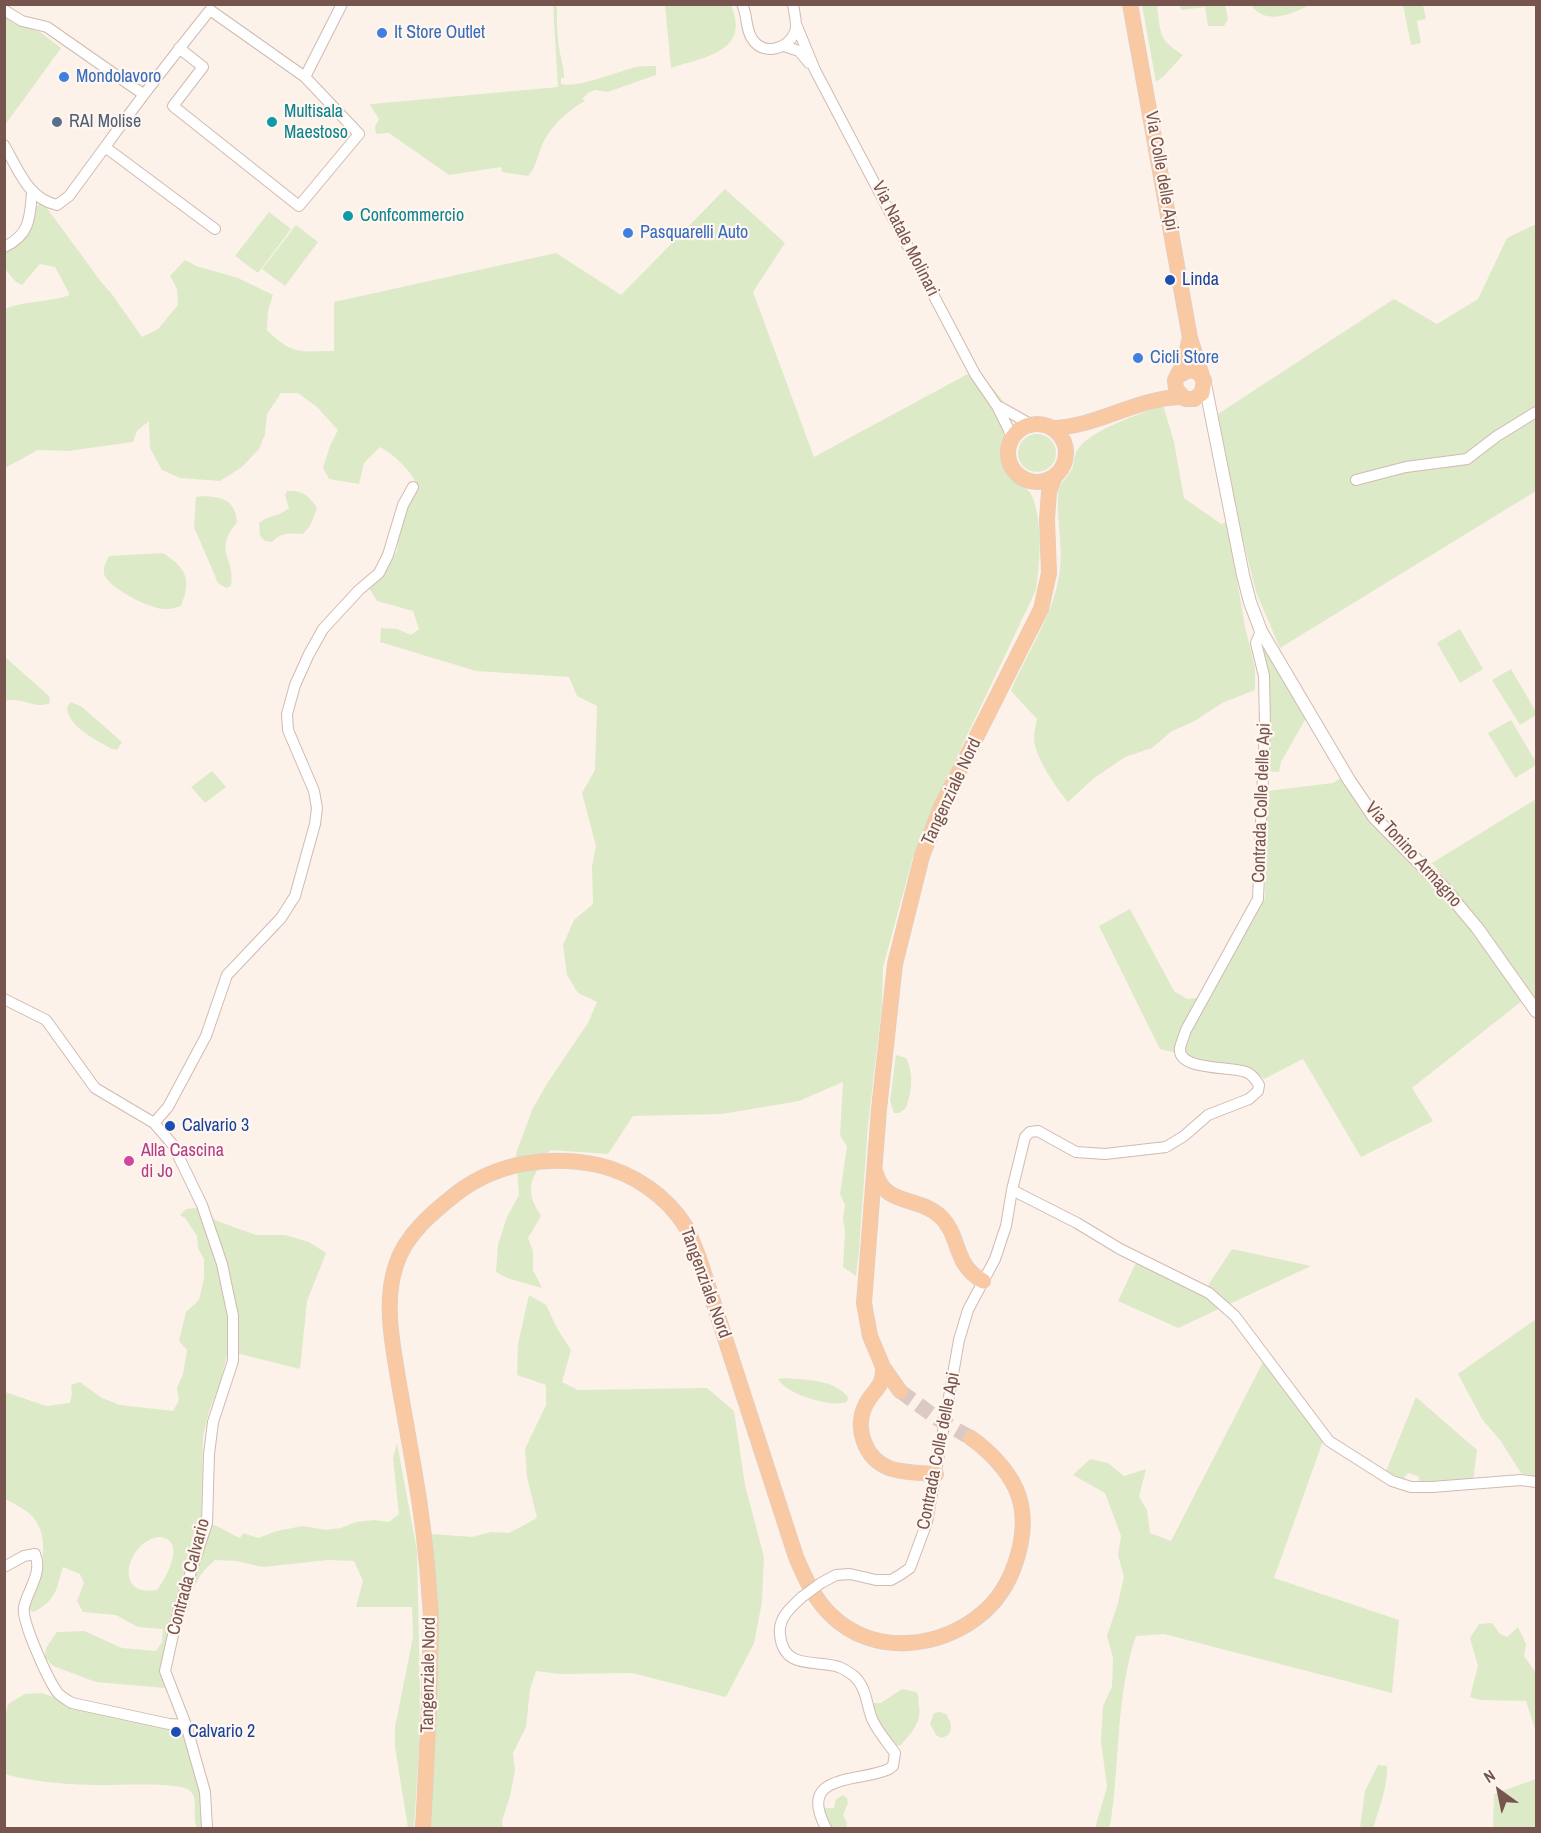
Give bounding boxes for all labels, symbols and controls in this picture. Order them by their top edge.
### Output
place label: It Store Outlet [394,22,485,44]
marker: It Store Outlet [375,26,389,40]
place label: Mondolavoro [76,66,161,88]
marker: Mondolavoro [57,70,71,84]
place label: Multisala Maestoso [284,101,348,144]
street label: Via Colle delle Api [1140,109,1182,233]
place label: RAI Molise [69,111,141,133]
marker: RAI Molise [50,115,64,129]
marker: Multisala Maestoso [265,115,279,129]
street label: Via Natale Molinari [867,178,943,300]
place label: Confcommercio [360,205,464,227]
marker: Confcommercio [341,209,355,223]
place label: Pasquarelli Auto [640,222,748,244]
marker: Pasquarelli Auto [621,226,635,240]
place label: Linda [1182,269,1219,291]
marker: Linda [1163,273,1177,287]
place label: Cicli Store [1150,347,1219,369]
marker: Cicli Store [1131,351,1145,365]
street label: Contrada Colle delle Api [1248,723,1276,883]
street label: Tangenziale Nord [918,735,986,849]
street label: Via Tonino Armagno [1360,798,1466,912]
place label: Calvario 3 [182,1115,249,1137]
marker: Calvario 3 [163,1119,177,1133]
place label: Alla Cascina di Jo [141,1140,224,1182]
marker: Alla Cascina di Jo [122,1154,136,1168]
street label: Tangenziale Nord [675,1225,735,1341]
street label: Contrada Colle delle Api [913,1370,965,1532]
street label: Contrada Calvario [163,1516,215,1638]
street label: Tangenziale Nord [417,1617,441,1733]
place label: Calvario 2 [188,1721,255,1743]
marker: Calvario 2 [169,1725,183,1739]
north arrow [1469,1761,1529,1821]
text: N [1479,1764,1499,1788]

